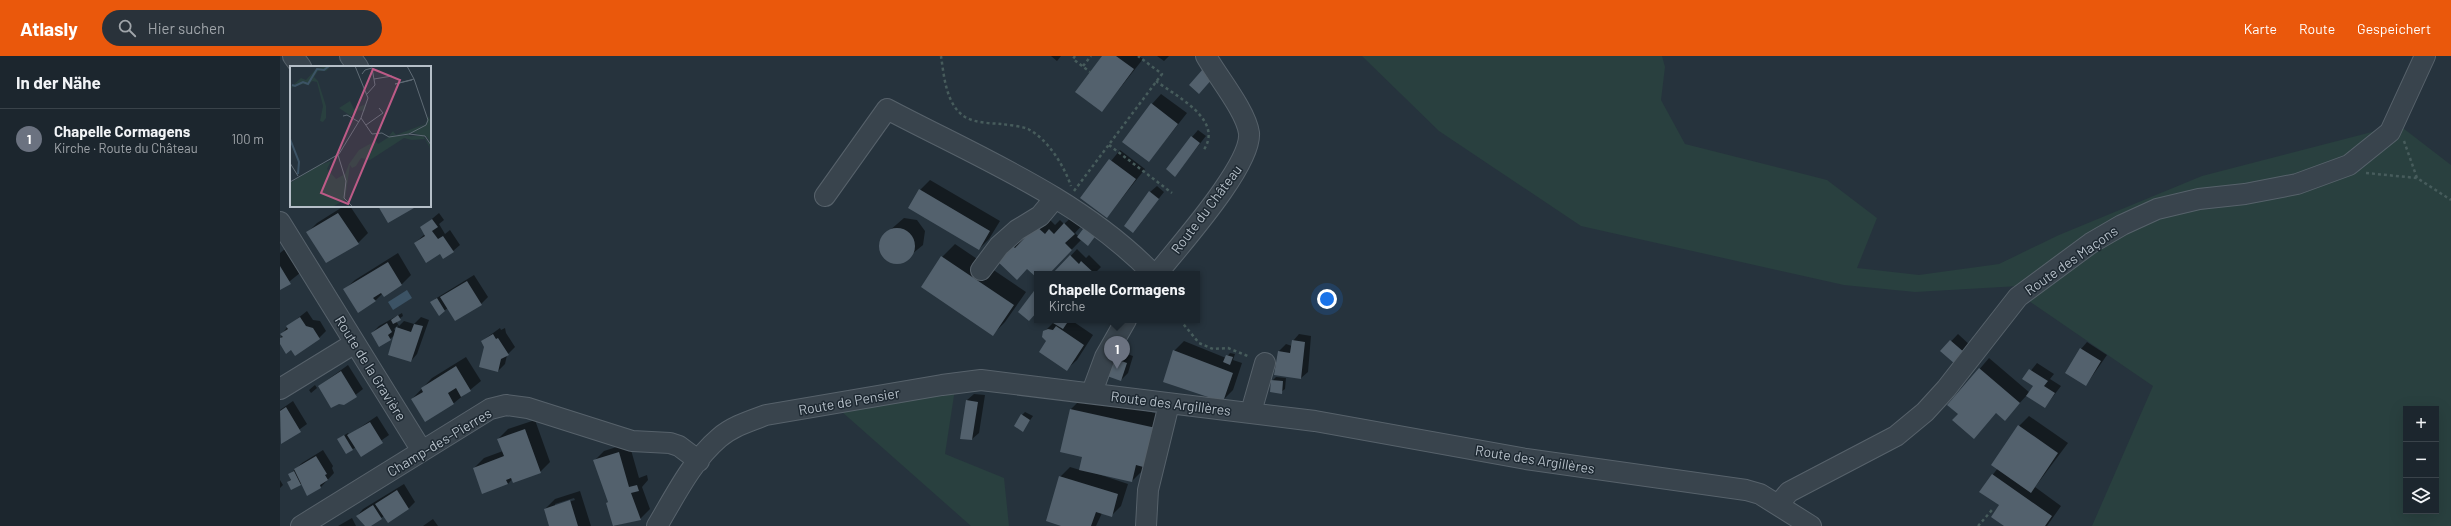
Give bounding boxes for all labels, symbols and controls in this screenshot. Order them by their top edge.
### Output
search box [102,10,382,46]
text: Atlasly [20,17,78,40]
icon: search [116,17,138,39]
text: Hier suchen [148,19,225,37]
text: Karte [2244,20,2277,37]
text: Route [2299,20,2335,37]
text: Gespeichert [2357,20,2431,37]
inset map [290,66,431,207]
text: In der Nähe [16,72,101,92]
text: Chapelle Cormagens [54,122,190,140]
text: 1 [27,131,31,147]
text: 100 m [231,131,264,147]
text: Kirche · Route du Château [54,140,198,156]
street label: Route du Château [1167,161,1245,257]
street label: Route des Maçons [2021,221,2121,298]
popup [1034,271,1200,323]
text: Chapelle Cormagens [1049,280,1185,298]
your location [1317,289,1337,309]
text: Kirche [1049,298,1085,314]
street label: Route de la Gravière [332,312,410,424]
pin: 1 [1104,336,1130,369]
street label: Route de Pensier [797,384,901,418]
street label: Route des Argillères [1110,387,1232,419]
street label: Champ-des-Pierres [384,404,494,480]
map controls [2403,406,2439,514]
button: + [2403,406,2439,442]
street label: Route des Argillères [1474,441,1596,477]
button: − [2403,442,2439,478]
button: layers [2403,478,2439,514]

